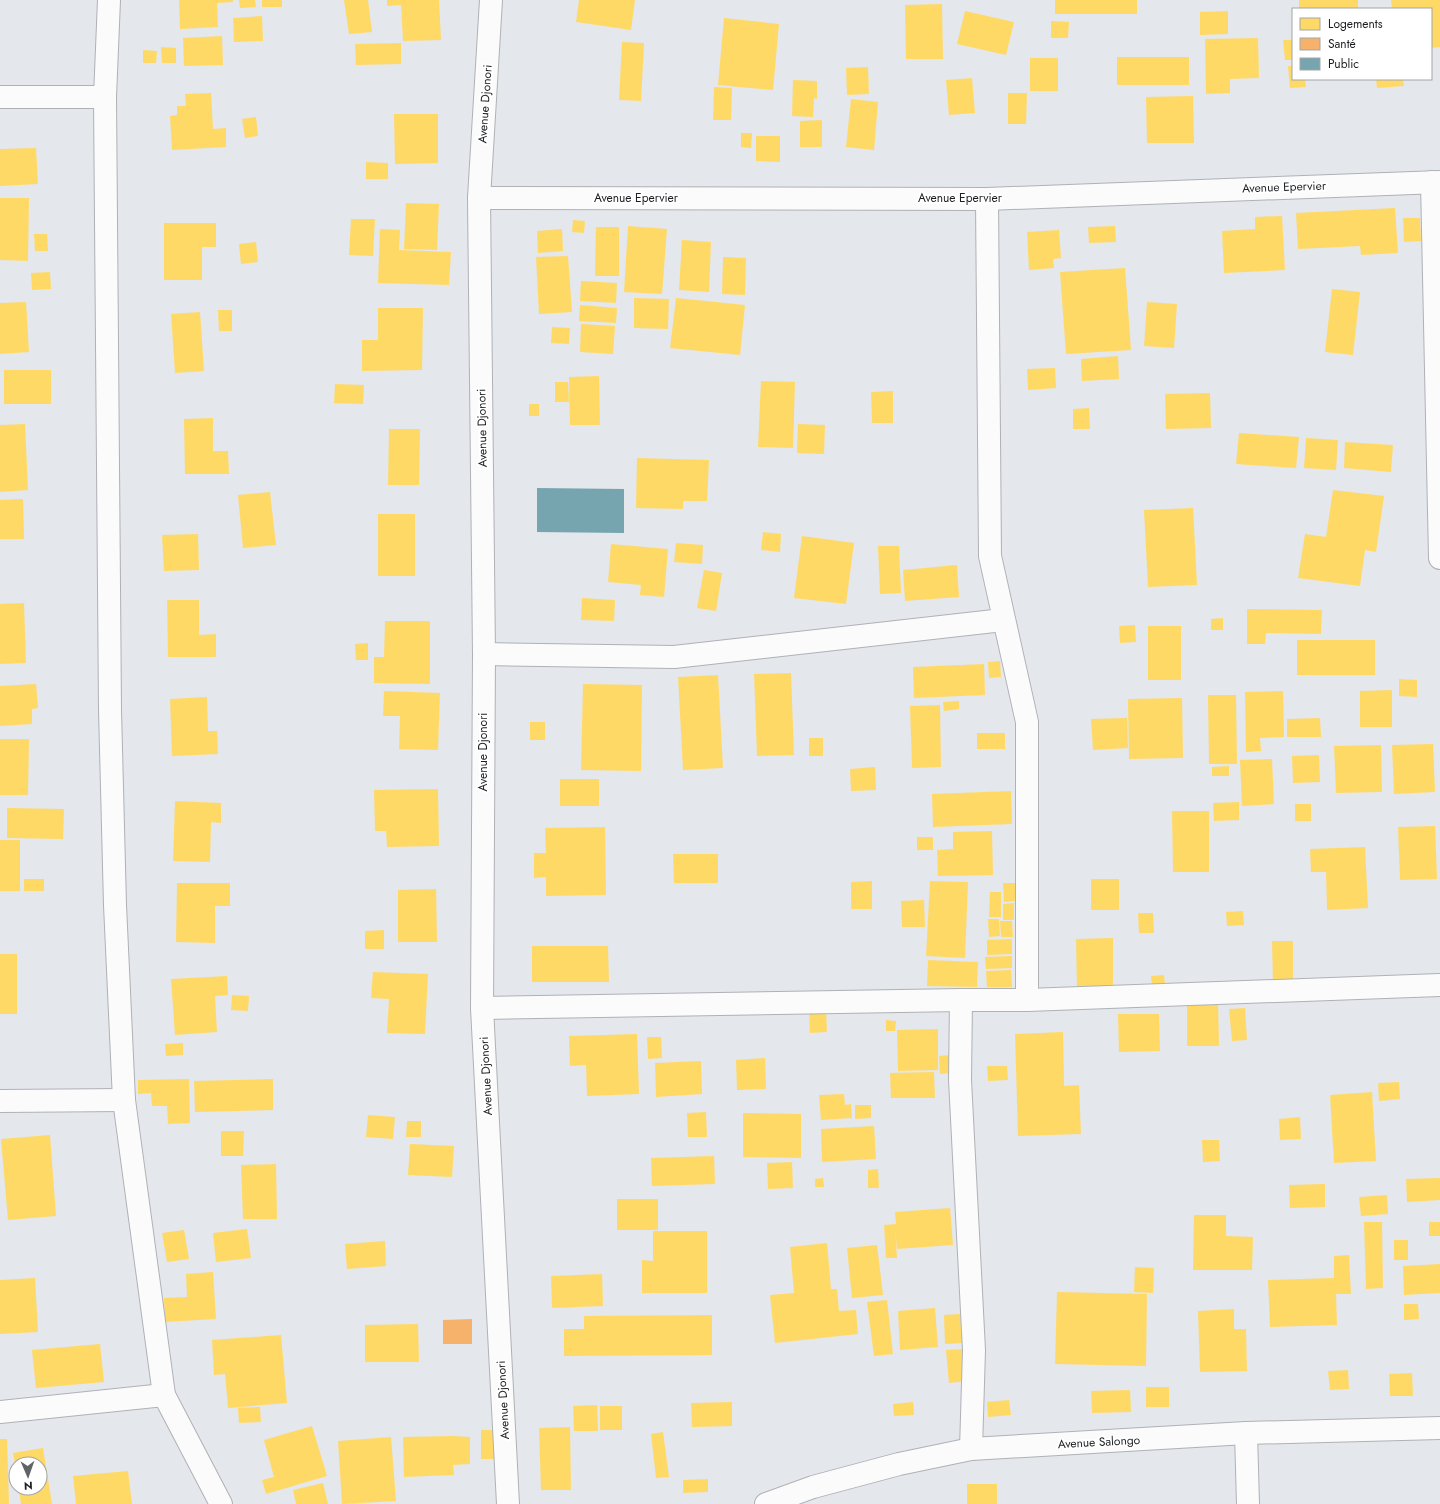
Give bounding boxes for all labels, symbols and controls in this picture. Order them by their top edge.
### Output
legend [1292,8,1432,80]
text: Logements [1328,15,1383,33]
text: Santé [1328,35,1356,53]
text: Public [1328,55,1359,73]
street label: Avenue Djonori [473,64,497,144]
street label: Avenue Epervier [1242,177,1327,197]
street label: Avenue Epervier [594,189,679,207]
street label: Avenue Epervier [918,189,1003,207]
street label: Avenue Djonori [472,388,492,468]
street label: Avenue Djonori [474,713,492,791]
street label: Avenue Djonori [475,1036,497,1116]
street label: Avenue Djonori [492,1360,514,1440]
street label: Avenue Salongo [1057,1431,1141,1453]
north arrow [8,1456,48,1496]
text: N [24,1478,33,1494]

